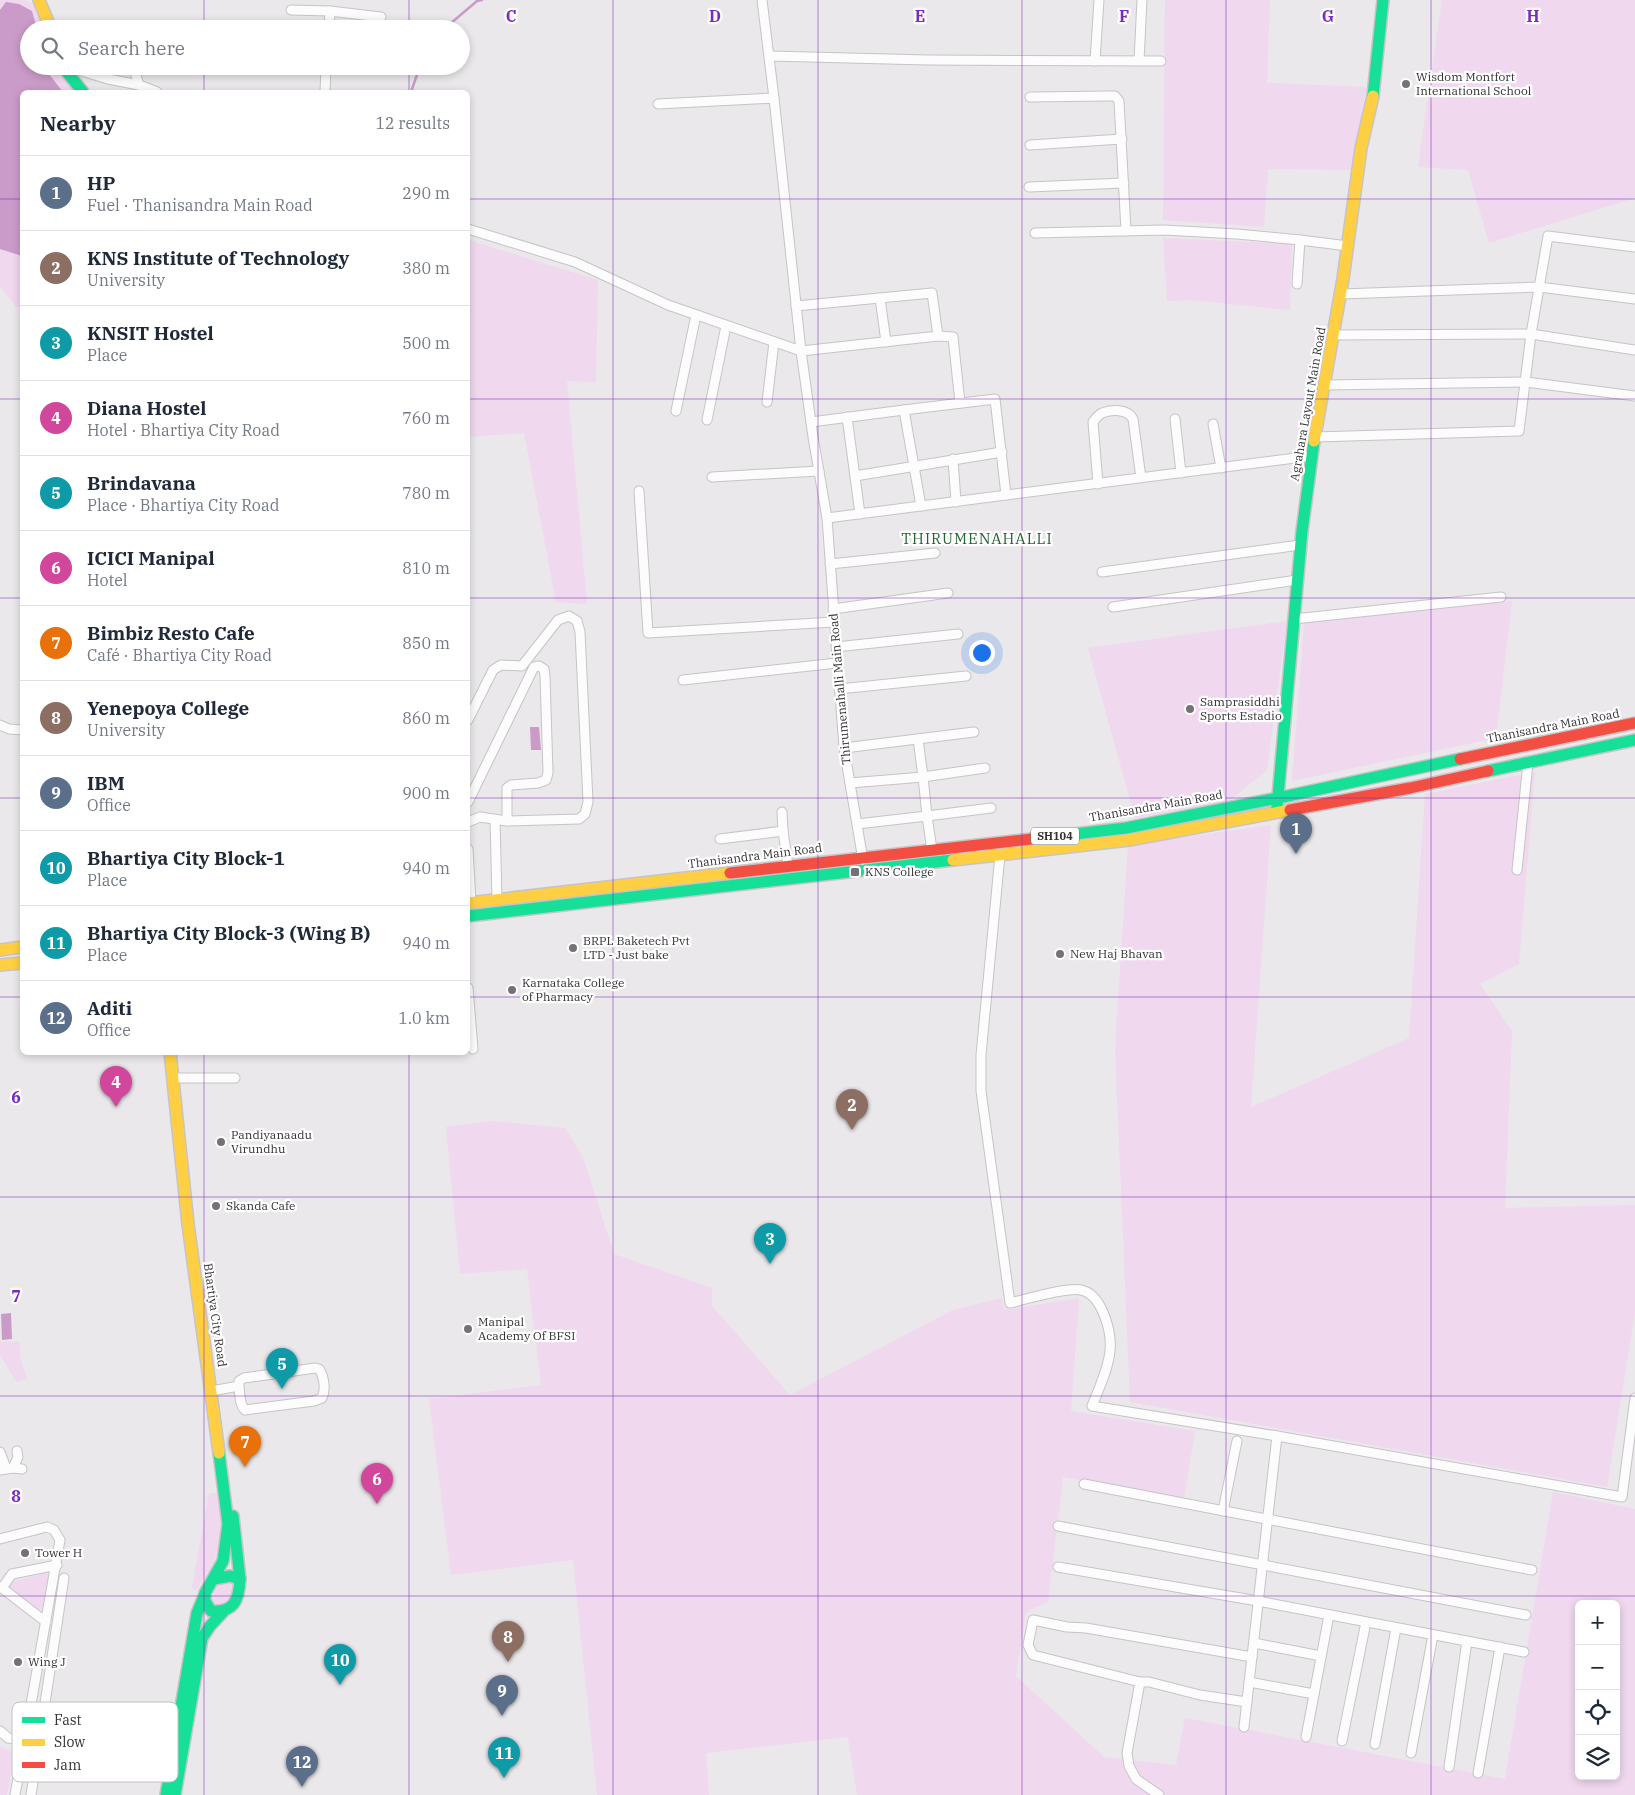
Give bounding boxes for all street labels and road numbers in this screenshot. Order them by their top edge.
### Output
street label: Agrahara Layout Main Road [1287,326,1328,482]
street label: Thirumenahalli Main Road [825,613,854,765]
street label: Thanisandra Main Road [1485,705,1621,746]
street label: Thanisandra Main Road [1088,786,1224,825]
road number: SH104 [1031,828,1079,844]
street label: Thanisandra Main Road [687,840,823,871]
street label: Bhartiya City Road [201,1262,230,1368]

